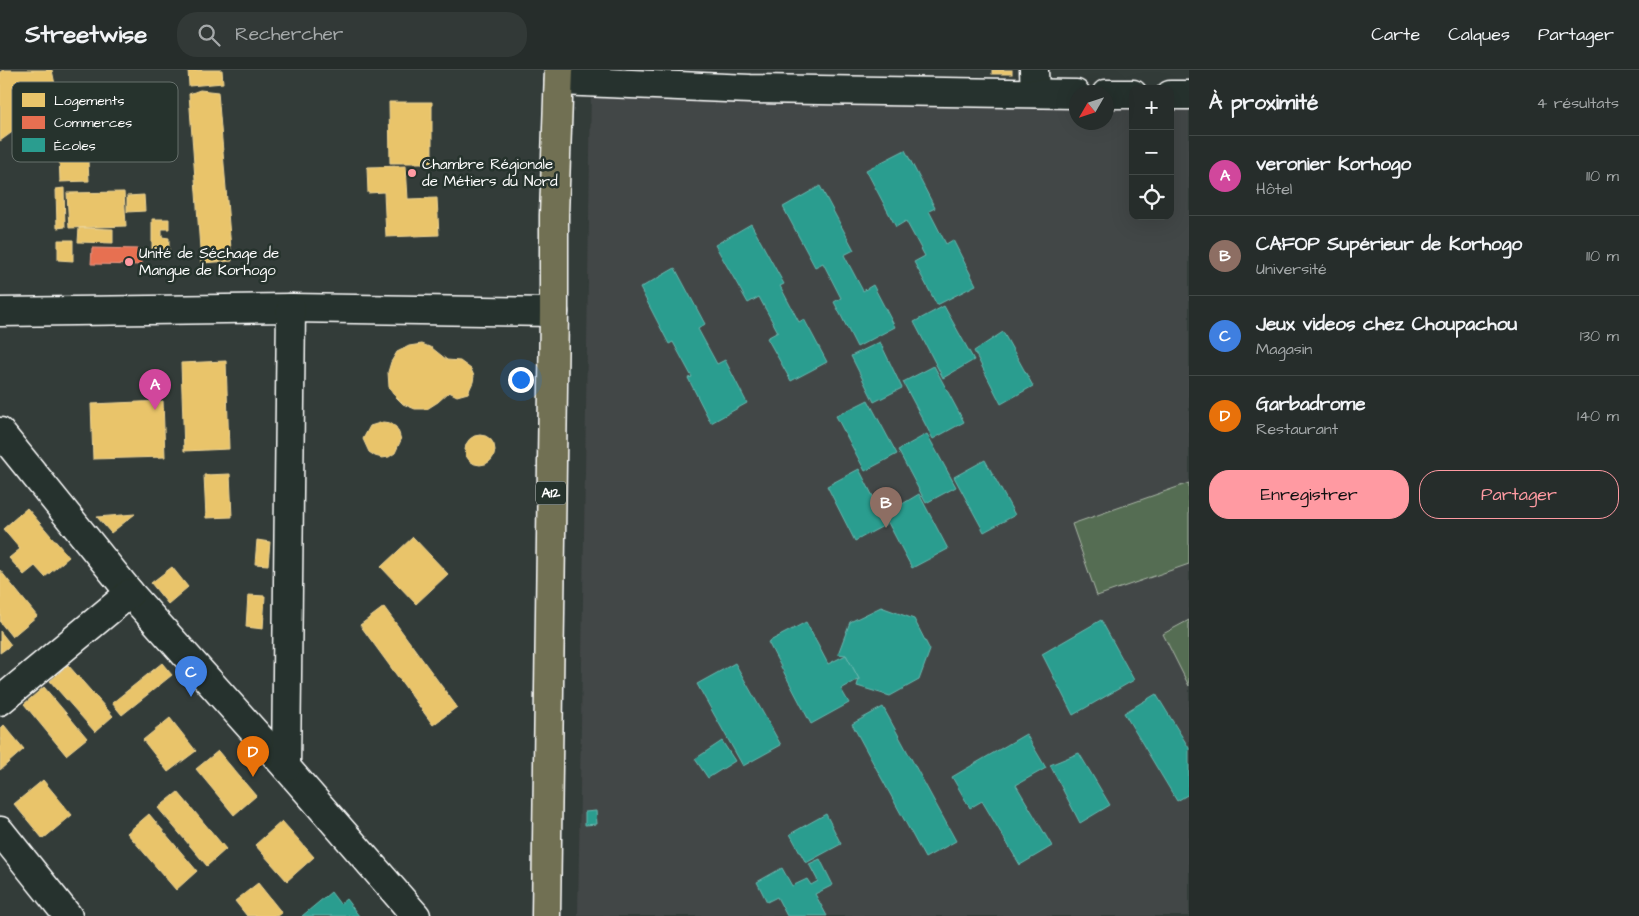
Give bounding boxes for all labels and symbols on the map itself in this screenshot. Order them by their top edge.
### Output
legend [12,82,178,162]
north arrow [1069,85,1114,130]
text: Logements [54,91,125,111]
text: Commerces [54,113,132,133]
text: Écoles [54,136,96,156]
place label: Chambre Régionale de Métiers du Nord [422,154,558,192]
marker: Chambre Régionale de Métiers du Nord [406,167,418,179]
place label: Unité de Séchage de Mangue de Korhogo [139,243,279,282]
marker: Unité de Séchage de Mangue de Korhogo [123,256,135,268]
your location [508,367,534,393]
pin: A [139,369,171,410]
road number: A12 [536,482,566,504]
pin: B [870,487,902,528]
pin: C [175,656,207,697]
pin: D [237,736,269,777]

